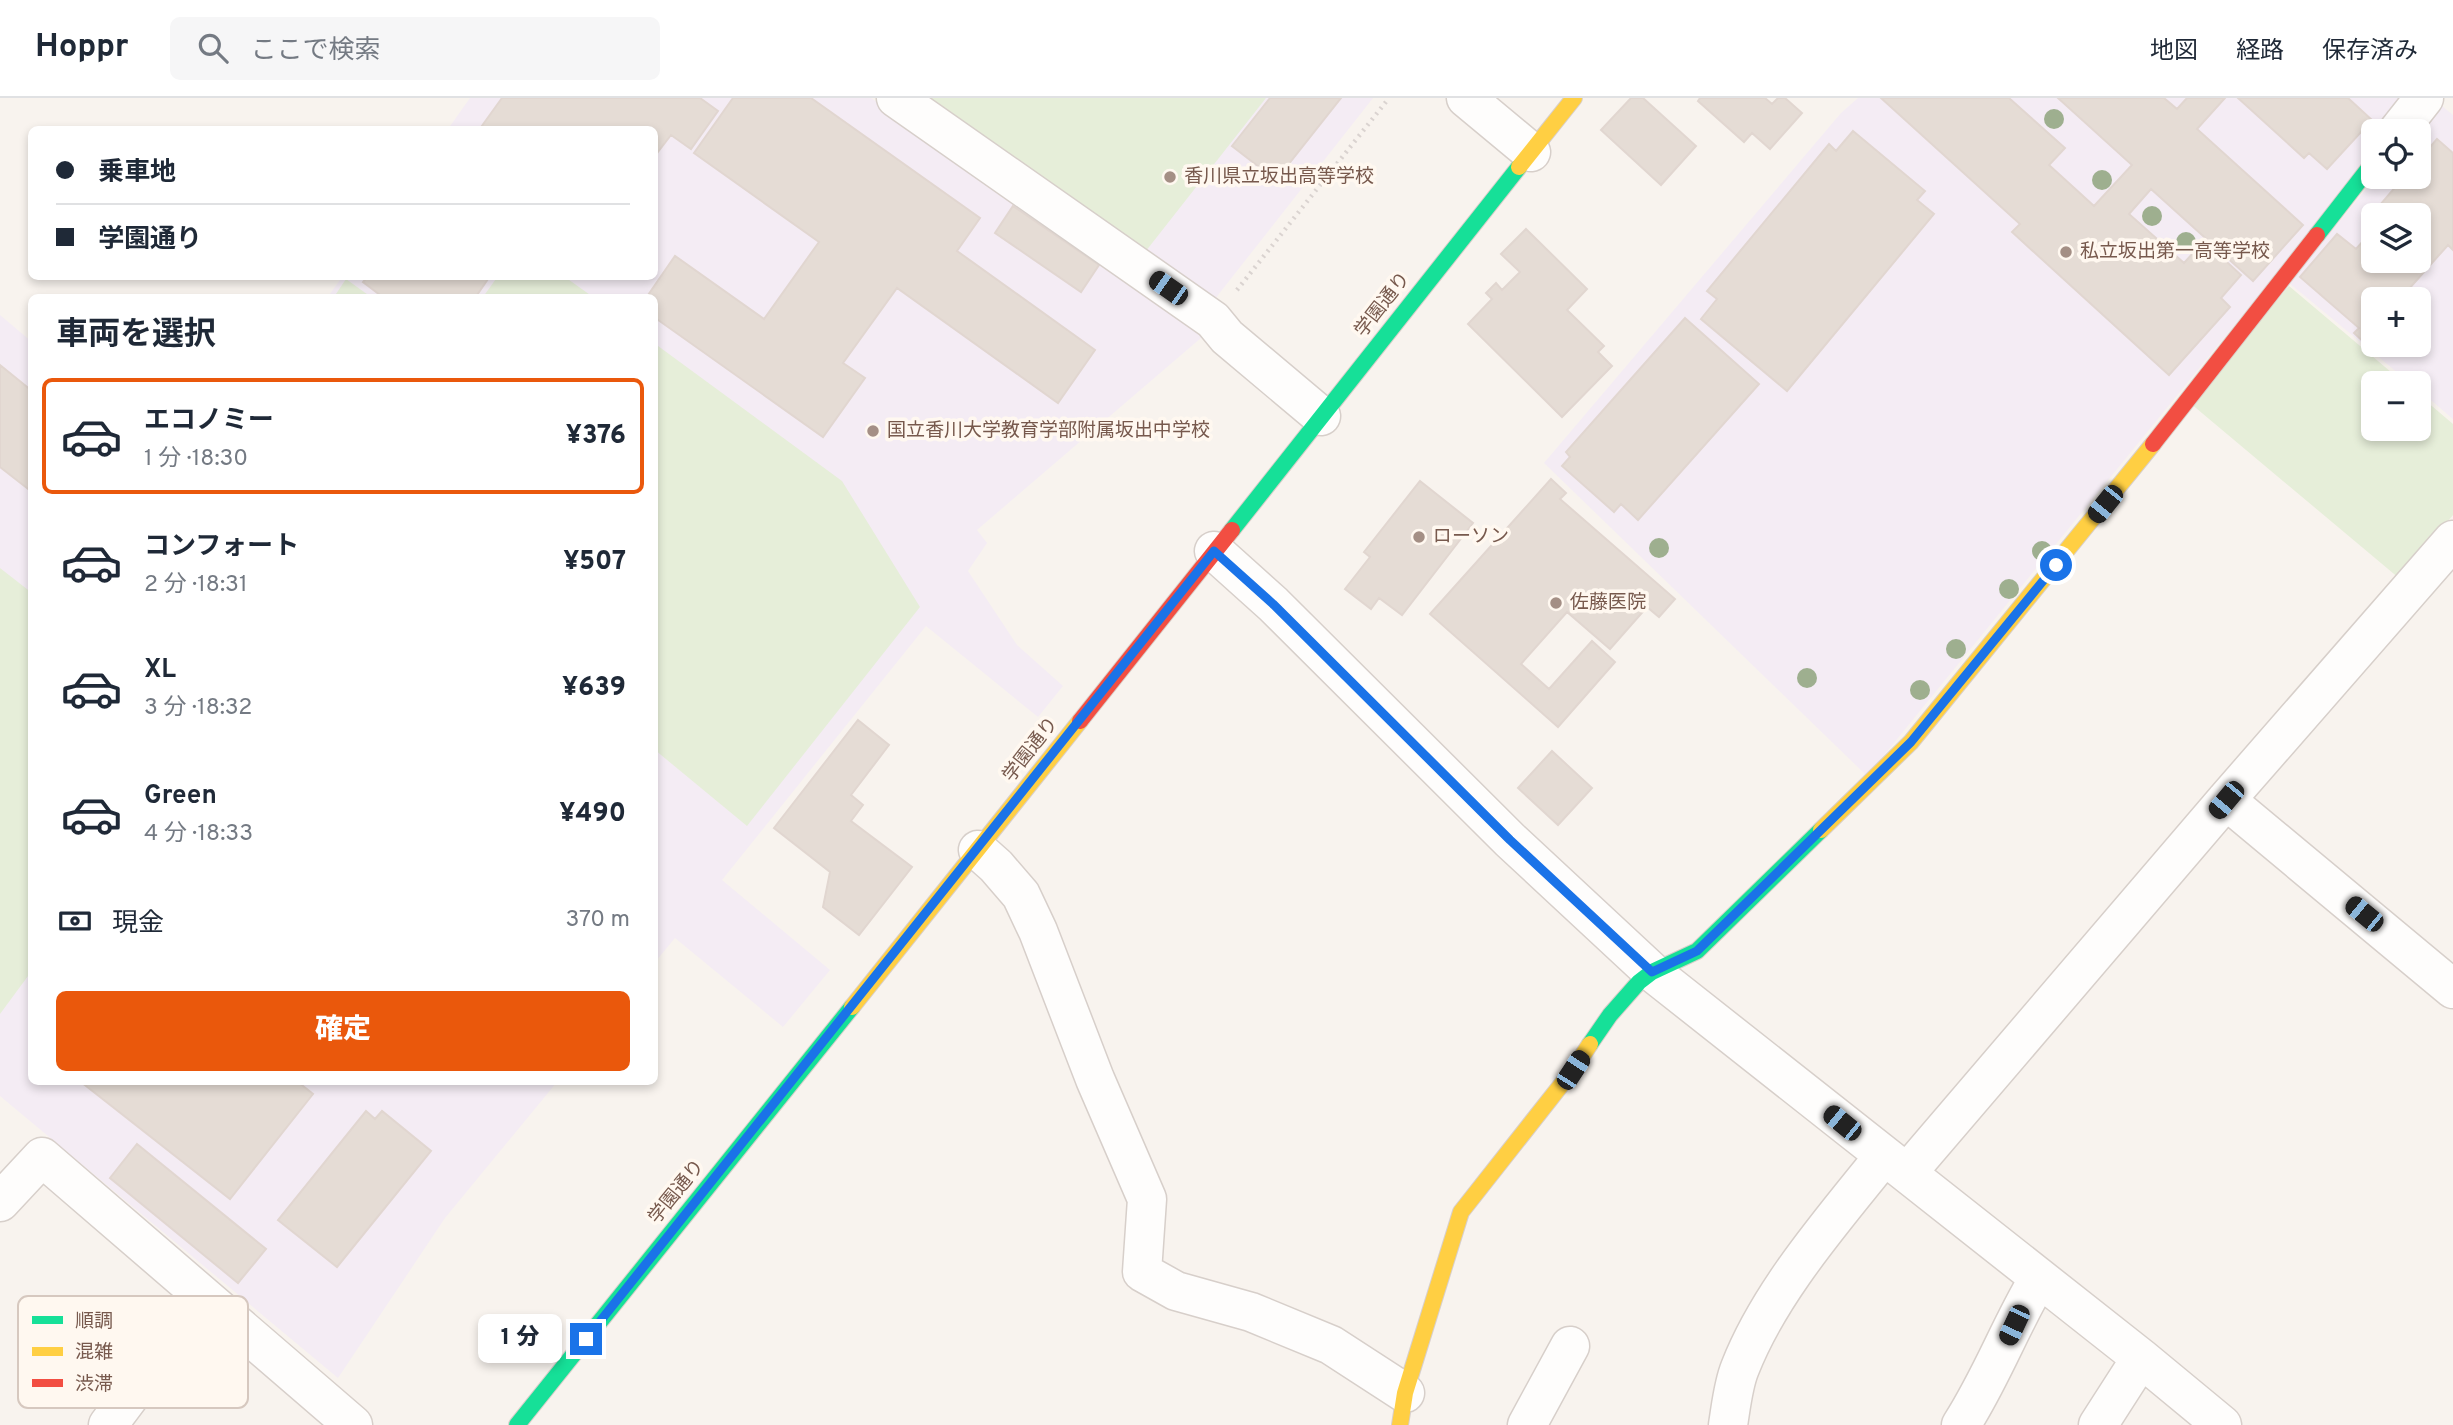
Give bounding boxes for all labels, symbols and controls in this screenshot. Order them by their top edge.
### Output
search box [170,17,660,80]
text: Hoppr [35,27,128,69]
icon: search [194,29,232,67]
text: ここで検索 [250,35,380,68]
text: 地図 [2150,37,2198,67]
text: 経路 [2236,37,2284,67]
text: 保存済み [2322,37,2418,67]
map controls [2361,119,2431,441]
button: locate [2361,119,2431,189]
text: 乗車地 [98,157,176,190]
place label: 香川県立坂出高等学校 [1184,165,1374,189]
marker: 香川県立坂出高等学校 [1162,169,1178,185]
button: layers [2361,203,2431,273]
text: 学園通り [98,224,202,257]
place label: 私立坂出第一高等学校 [2080,240,2270,264]
marker: 私立坂出第一高等学校 [2058,244,2074,260]
car [1145,267,1192,309]
street label: 学園通り [1350,268,1416,342]
button: + [2361,287,2431,357]
text: 車両を選択 [56,316,216,356]
button: − [2361,371,2431,441]
icon: car [60,405,123,468]
text: エコノミー [144,405,274,438]
place label: 国立香川大学教育学部附属坂出中学校 [887,419,1210,443]
text: ¥376 [566,420,626,453]
marker: 国立香川大学教育学部附属坂出中学校 [865,423,881,439]
text: 1 分 · 18:30 [144,445,248,474]
car [2084,481,2127,527]
place label: ローソン [1433,525,1509,549]
marker: ローソン [1411,529,1427,545]
icon: car [60,531,123,594]
text: コンフォート [144,531,299,564]
text: ¥507 [563,546,626,579]
route start [2040,549,2072,581]
text: 2 分 · 18:31 [144,571,247,600]
place label: 佐藤医院 [1570,591,1646,615]
marker: 佐藤医院 [1548,595,1564,611]
text: XL [144,654,176,687]
icon: car [60,657,123,720]
text: ¥639 [562,672,626,705]
text: 3 分 · 18:32 [144,694,252,723]
street label: 学園通り [998,713,1064,787]
car [2205,777,2248,823]
text: Green [144,780,217,813]
icon: car [60,783,123,846]
text: ¥490 [559,798,626,831]
text: 4 分 · 18:33 [144,820,253,849]
car [2342,893,2387,935]
icon: cash [56,902,94,940]
text: 370 m [565,906,630,935]
text: 現金 [112,908,164,941]
button: 確定 [56,991,630,1071]
car [1553,1047,1594,1093]
car [1820,1102,1865,1144]
street label: 学園通り [644,1155,710,1229]
legend [18,1296,248,1408]
car [1996,1302,2033,1348]
text: 順調 [75,1310,113,1334]
callout: 1 分 [477,1314,562,1364]
route end [570,1323,602,1355]
text: 1 分 [501,1324,539,1353]
text: 混雑 [75,1341,113,1365]
text: 渋滞 [75,1373,113,1397]

